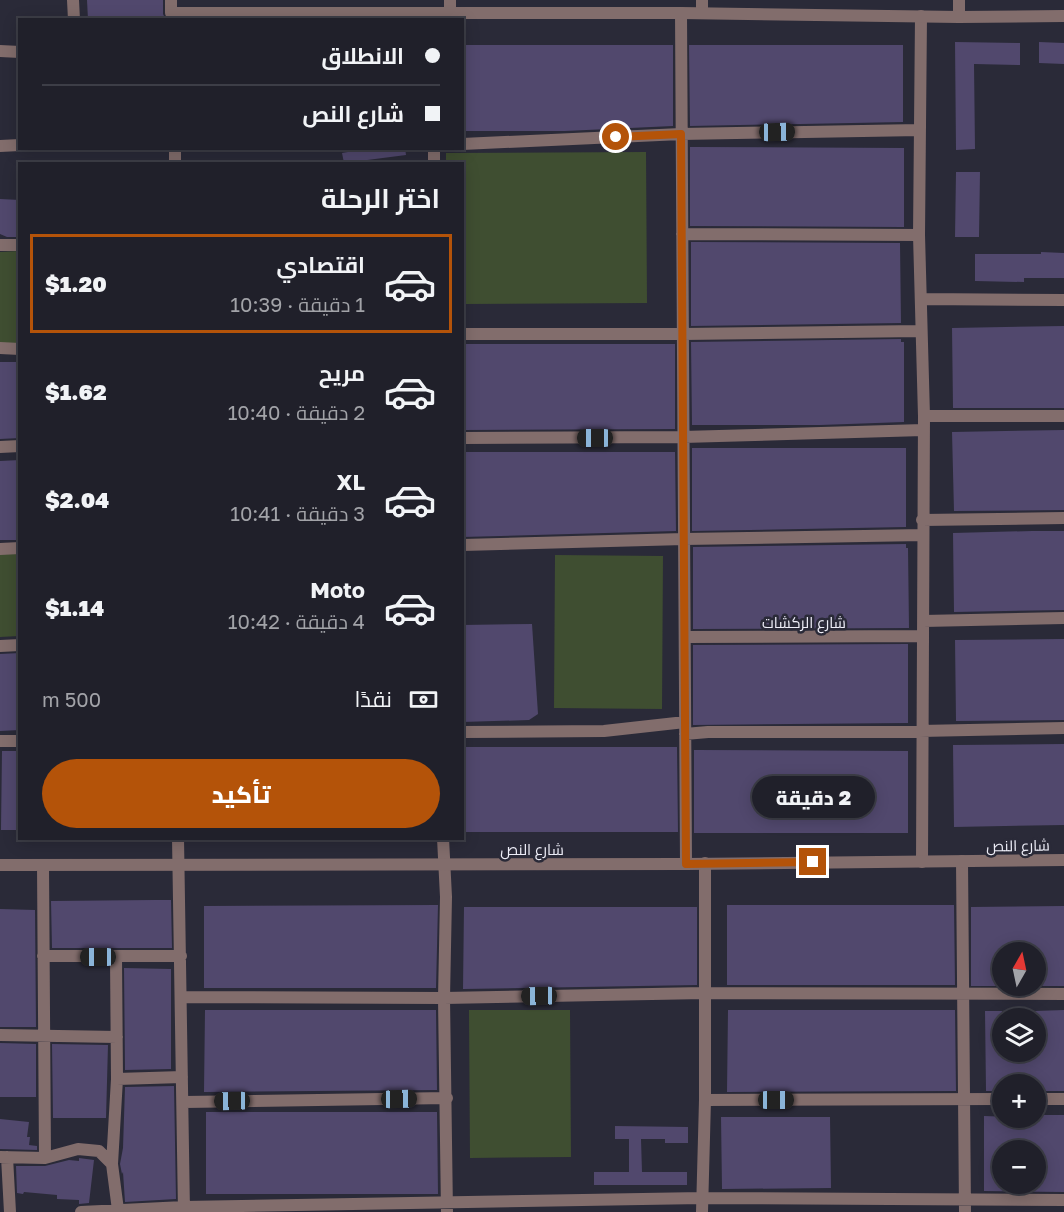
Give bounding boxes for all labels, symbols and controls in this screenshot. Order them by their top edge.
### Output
text: الانطلاق [321,42,404,69]
text: شارع النص [302,100,404,127]
route start [602,123,629,150]
car [759,123,795,141]
text: اختر الرحلة [321,182,440,214]
text: اقتصادي [276,251,365,278]
icon: car [383,257,437,311]
text: $1.20 [45,270,107,297]
text: 1 دقيقة · 10:39 [230,292,365,316]
text: مريح [319,359,365,386]
icon: car [383,365,437,419]
text: $1.62 [45,378,107,405]
text: 2 دقيقة · 10:40 [228,400,365,424]
car [577,429,613,447]
text: XL [337,468,365,495]
icon: car [383,473,437,527]
text: $2.04 [45,486,109,513]
text: 3 دقيقة · 10:41 [230,501,365,525]
text: Moto [310,576,365,603]
icon: car [383,581,437,635]
text: $1.14 [45,594,104,621]
text: 4 دقيقة · 10:42 [228,609,365,633]
street label: شارع الركشات [762,613,846,634]
icon: cash [407,683,440,716]
text: نقدًا [354,685,392,712]
text: 500 m [42,687,101,711]
button: تأكيد [42,759,440,828]
callout: 2 دقيقة [752,775,874,817]
text: 2 دقيقة [776,785,851,809]
street label: شارع النص [986,835,1050,858]
street label: شارع النص [500,840,564,861]
route end [799,848,826,875]
north arrow [992,942,1046,996]
map controls [992,942,1046,1194]
car [80,948,116,966]
car [521,987,557,1005]
button: layers [992,1008,1046,1062]
button: + [992,1074,1046,1128]
car [381,1090,417,1108]
car [758,1091,794,1109]
car [214,1092,250,1110]
button: − [992,1140,1046,1194]

